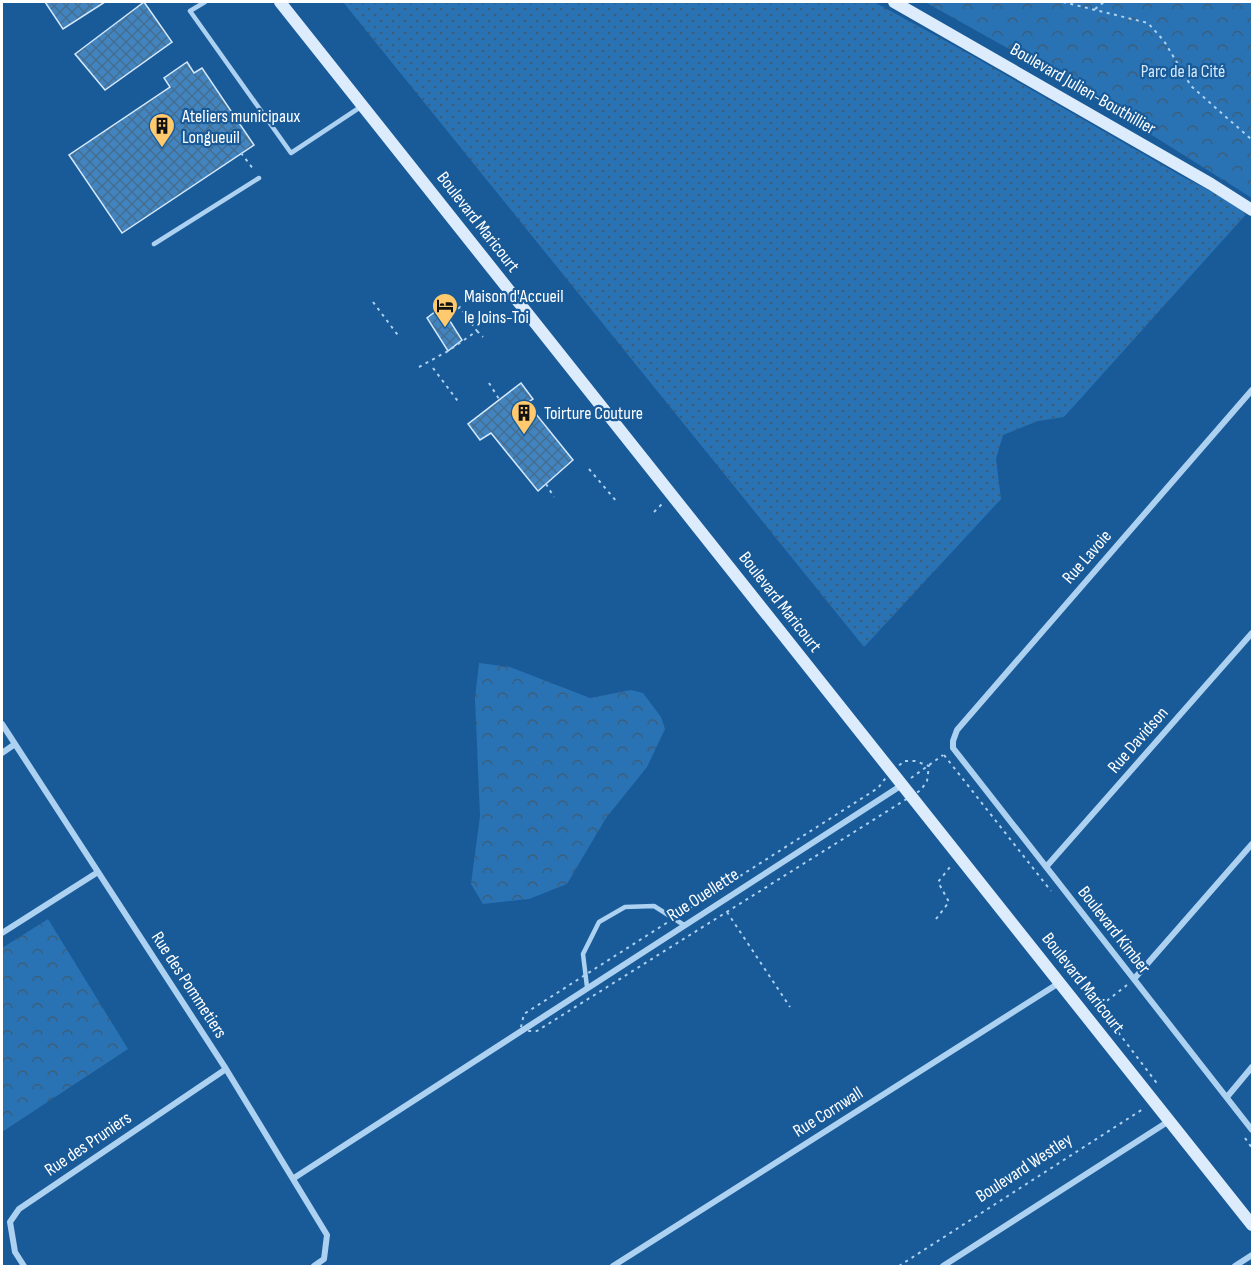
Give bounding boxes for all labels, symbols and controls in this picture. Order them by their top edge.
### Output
street label: Boulevard Julien-Bouthillier [1006,39,1160,139]
park label: Parc de la Cité [1141,61,1225,82]
place label: Ateliers municipaux Longueuil [181,106,300,148]
building icon: Ateliers municipaux Longueuil [147,111,177,149]
street label: Boulevard Maricourt [432,168,524,277]
place label: Maison d'Accueil le Joins-Toi [464,286,564,328]
hotel icon: Maison d'Accueil le Joins-Toi [430,291,460,329]
building icon: Toirture Couture [509,398,539,436]
place label: Toirture Couture [544,403,643,424]
street label: Rue Lavoie [1058,526,1116,588]
street label: Boulevard Maricourt [734,548,826,657]
street label: Rue Davidson [1104,703,1172,777]
street label: Rue Ouellette [663,864,743,926]
street label: Boulevard Kimber [1073,882,1155,978]
street label: Rue des Pommetiers [147,928,231,1042]
street label: Boulevard Maricourt [1037,929,1129,1038]
street label: Rue Cornwall [789,1082,867,1142]
street label: Rue des Pruniers [41,1107,135,1181]
street label: Boulevard Westley [972,1129,1076,1207]

